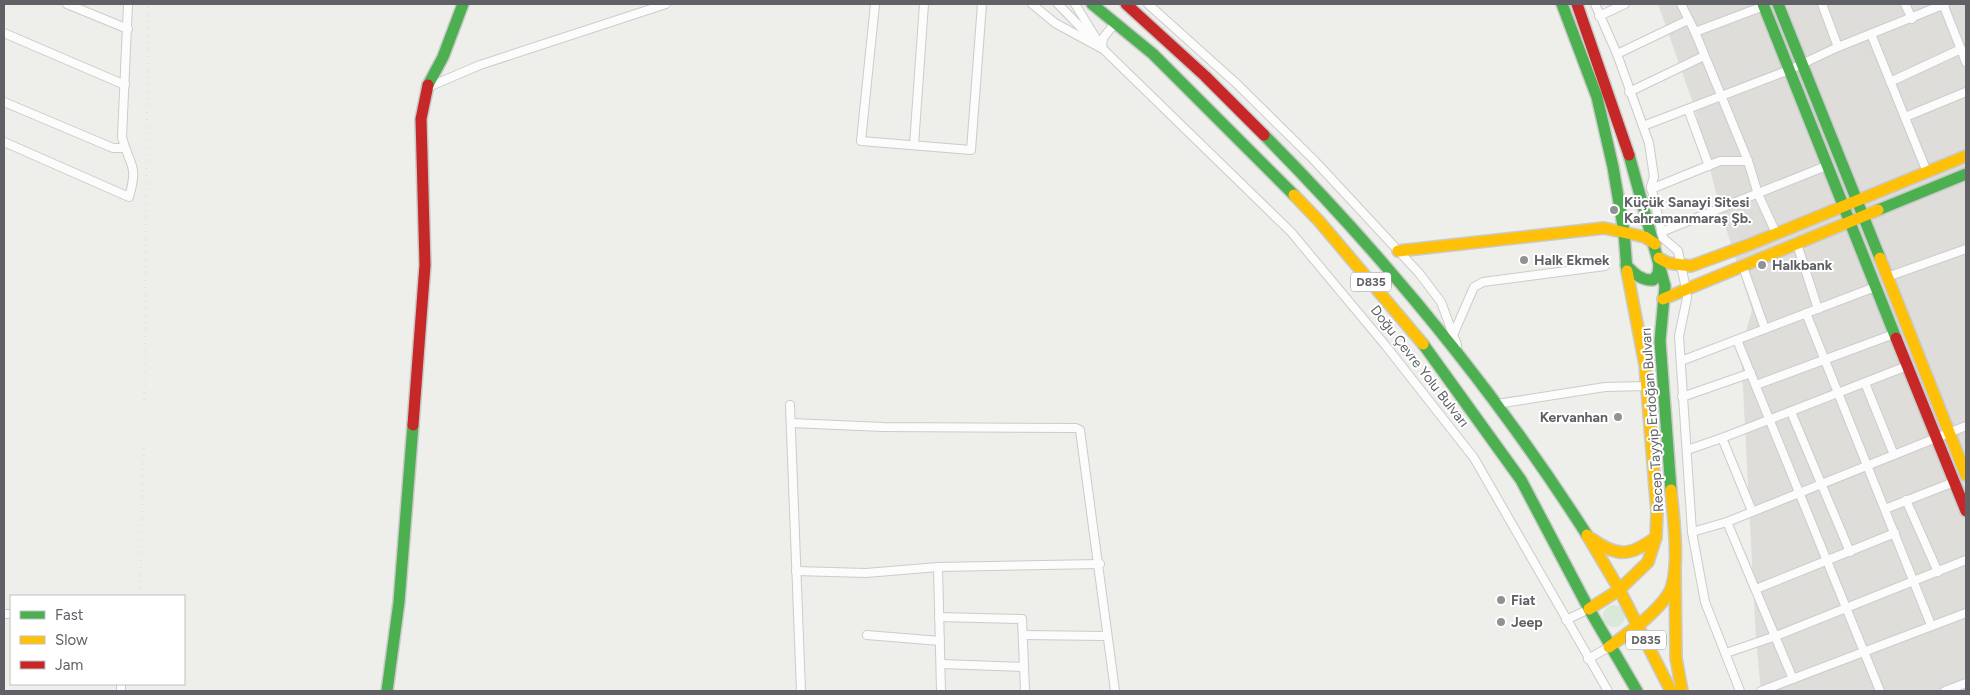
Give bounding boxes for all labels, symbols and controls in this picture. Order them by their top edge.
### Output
place label: Küçük Sanayi Sitesi Kahramanmaraş Şb. [1624,194,1752,227]
marker: Küçük Sanayi Sitesi Kahramanmaraş Şb. [1608,204,1620,216]
place label: Halk Ekmek [1534,252,1610,269]
marker: Halk Ekmek [1518,254,1530,266]
place label: Halkbank [1772,257,1833,274]
marker: Halkbank [1756,259,1768,271]
road number: D835 [1351,272,1391,292]
street label: Doğu Çevre Yolu Bulvarı [1367,302,1472,431]
street label: Recep Tayyip Erdoğan Bulvarı [1638,327,1667,513]
place label: Kervanhan [1540,409,1608,426]
marker: Kervanhan [1612,411,1624,423]
place label: Fiat [1511,592,1536,609]
marker: Fiat [1495,594,1507,606]
legend [10,595,185,685]
text: Fast [55,606,84,624]
place label: Jeep [1511,614,1543,631]
marker: Jeep [1495,616,1507,628]
road number: D835 [1626,630,1666,650]
text: Slow [55,631,88,649]
text: Jam [55,656,83,674]

